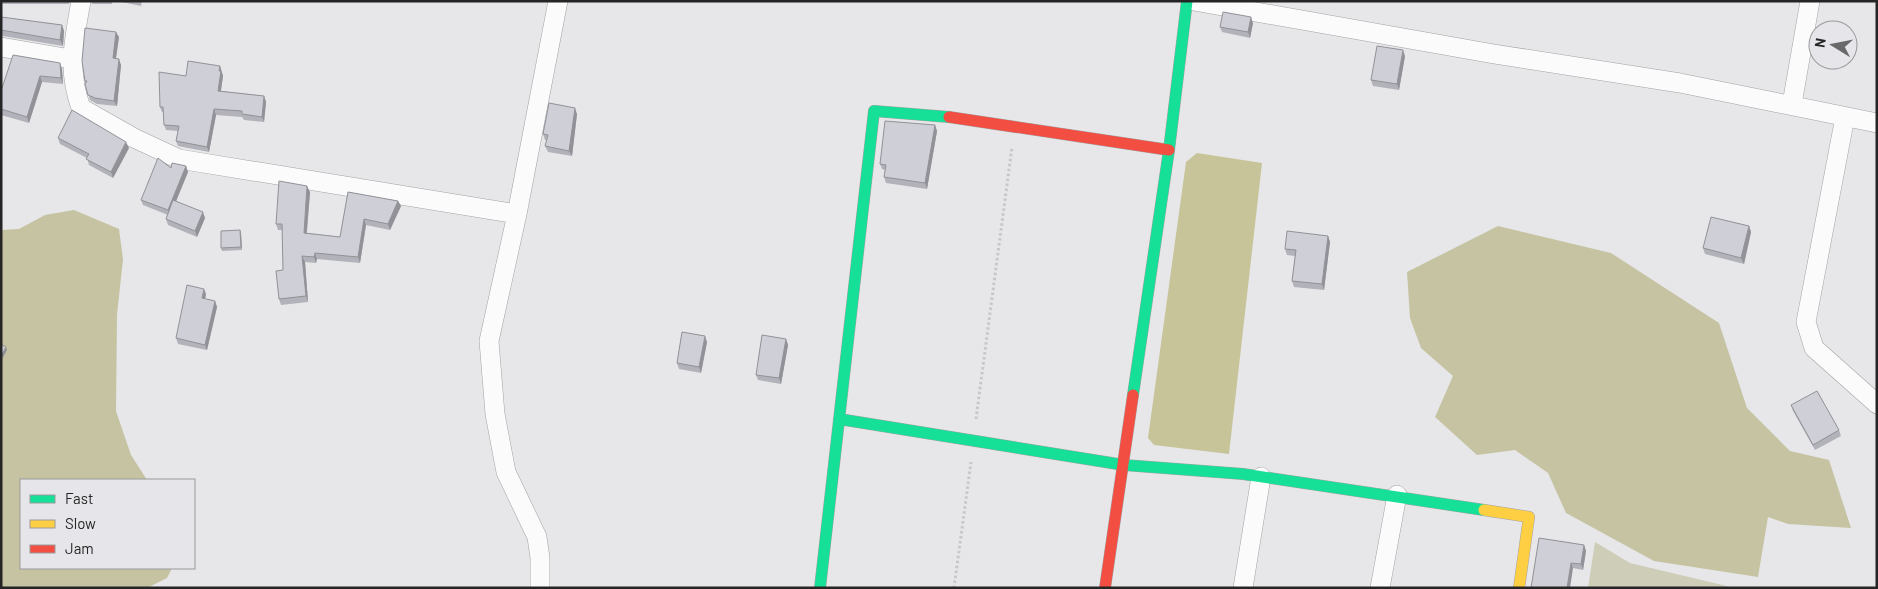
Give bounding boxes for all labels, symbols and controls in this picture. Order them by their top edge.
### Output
north arrow [1808,20,1858,70]
text: N [1811,37,1829,49]
legend [20,479,195,569]
text: Fast [65,489,93,507]
text: Slow [65,514,96,532]
text: Jam [65,539,94,557]

